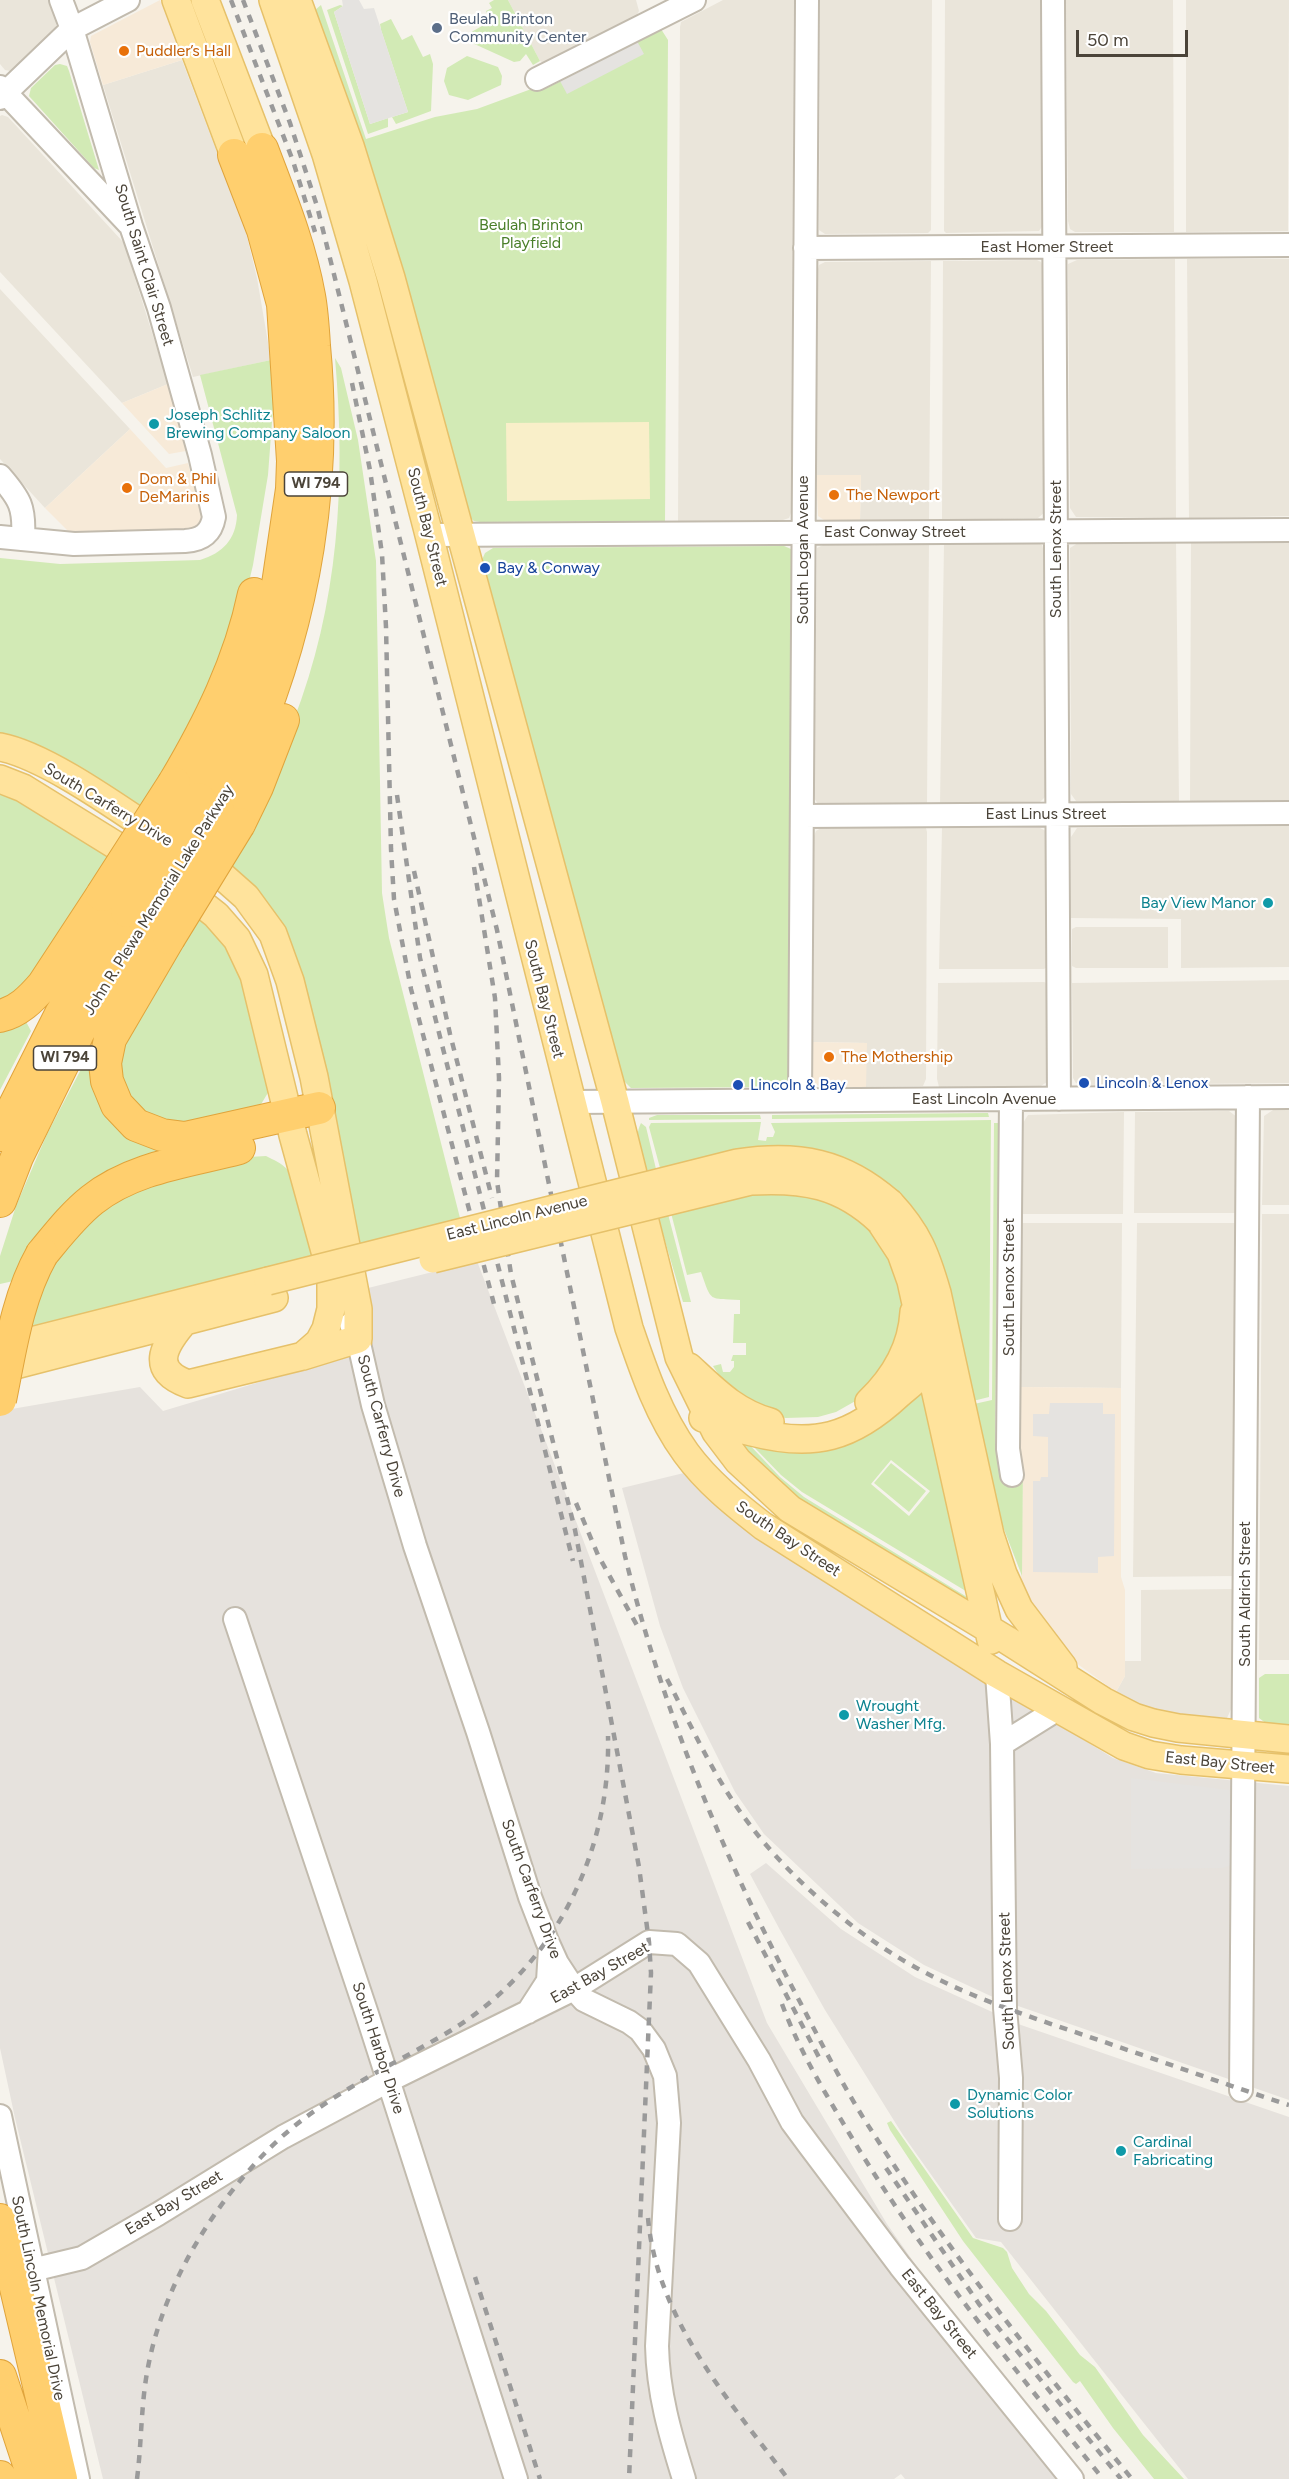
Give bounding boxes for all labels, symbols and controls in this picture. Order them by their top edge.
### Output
place label: Beulah Brinton Community Center [449,9,586,47]
scale bar [1079,18,1192,56]
marker: Beulah Brinton Community Center [430,21,444,35]
text: 50 m [1087,29,1129,51]
place label: Puddler’s Hall [136,41,231,61]
marker: Puddler’s Hall [117,44,131,58]
street label: South Saint Clair Street [110,182,178,348]
park label: Beulah Brinton Playfield [479,215,583,253]
street label: East Homer Street [981,237,1113,257]
place label: Joseph Schlitz Brewing Company Saloon [166,405,350,443]
marker: Joseph Schlitz Brewing Company Saloon [147,417,161,431]
street label: South Bay Street [403,466,451,588]
place label: Dom & Phil DeMarinis [139,469,217,507]
road number: WI 794 [284,472,348,496]
street label: South Logan Avenue [793,475,813,625]
street label: South Lenox Street [1046,480,1066,618]
marker: Dom & Phil DeMarinis [120,481,134,495]
place label: The Newport [846,485,940,505]
marker: The Newport [827,488,841,502]
street label: East Conway Street [824,522,966,542]
place label: Bay & Conway [497,558,600,578]
marker: Bay & Conway [478,561,492,575]
street label: South Carferry Drive [40,759,176,851]
street label: John R. Plewa Memorial Lake Parkway [80,781,238,1019]
street label: East Linus Street [985,804,1107,824]
place label: Bay View Manor [1141,893,1256,913]
marker: Bay View Manor [1261,896,1275,910]
street label: South Bay Street [520,938,568,1060]
road number: WI 794 [34,1046,97,1070]
place label: The Mothership [841,1047,953,1067]
marker: The Mothership [822,1050,836,1064]
place label: Lincoln & Lenox [1096,1073,1208,1093]
place label: Lincoln & Bay [750,1075,846,1095]
marker: Lincoln & Lenox [1077,1076,1091,1090]
marker: Lincoln & Bay [731,1078,745,1092]
street label: East Lincoln Avenue [912,1089,1056,1109]
street label: East Lincoln Avenue [445,1191,589,1245]
street label: South Lenox Street [999,1218,1019,1356]
street label: South Carferry Drive [353,1353,409,1499]
street label: South Bay Street [732,1497,844,1581]
street label: South Aldrich Street [1235,1521,1255,1667]
place label: Wrought Washer Mfg. [856,1696,945,1734]
marker: Wrought Washer Mfg. [837,1708,851,1722]
street label: East Bay Street [1164,1748,1276,1778]
street label: South Carferry Drive [497,1817,565,1961]
street label: South Lenox Street [995,1911,1019,2051]
street label: East Bay Street [547,1938,653,2008]
street label: South Harbor Drive [348,1980,408,2116]
place label: Dynamic Color Solutions [967,2085,1072,2123]
marker: Dynamic Color Solutions [948,2097,962,2111]
place label: Cardinal Fabricating [1133,2132,1213,2170]
marker: Cardinal Fabricating [1114,2144,1128,2158]
street label: East Bay Street [122,2166,226,2240]
street label: South Lincoln Memorial Drive [7,2194,69,2402]
street label: East Bay Street [897,2265,981,2363]

